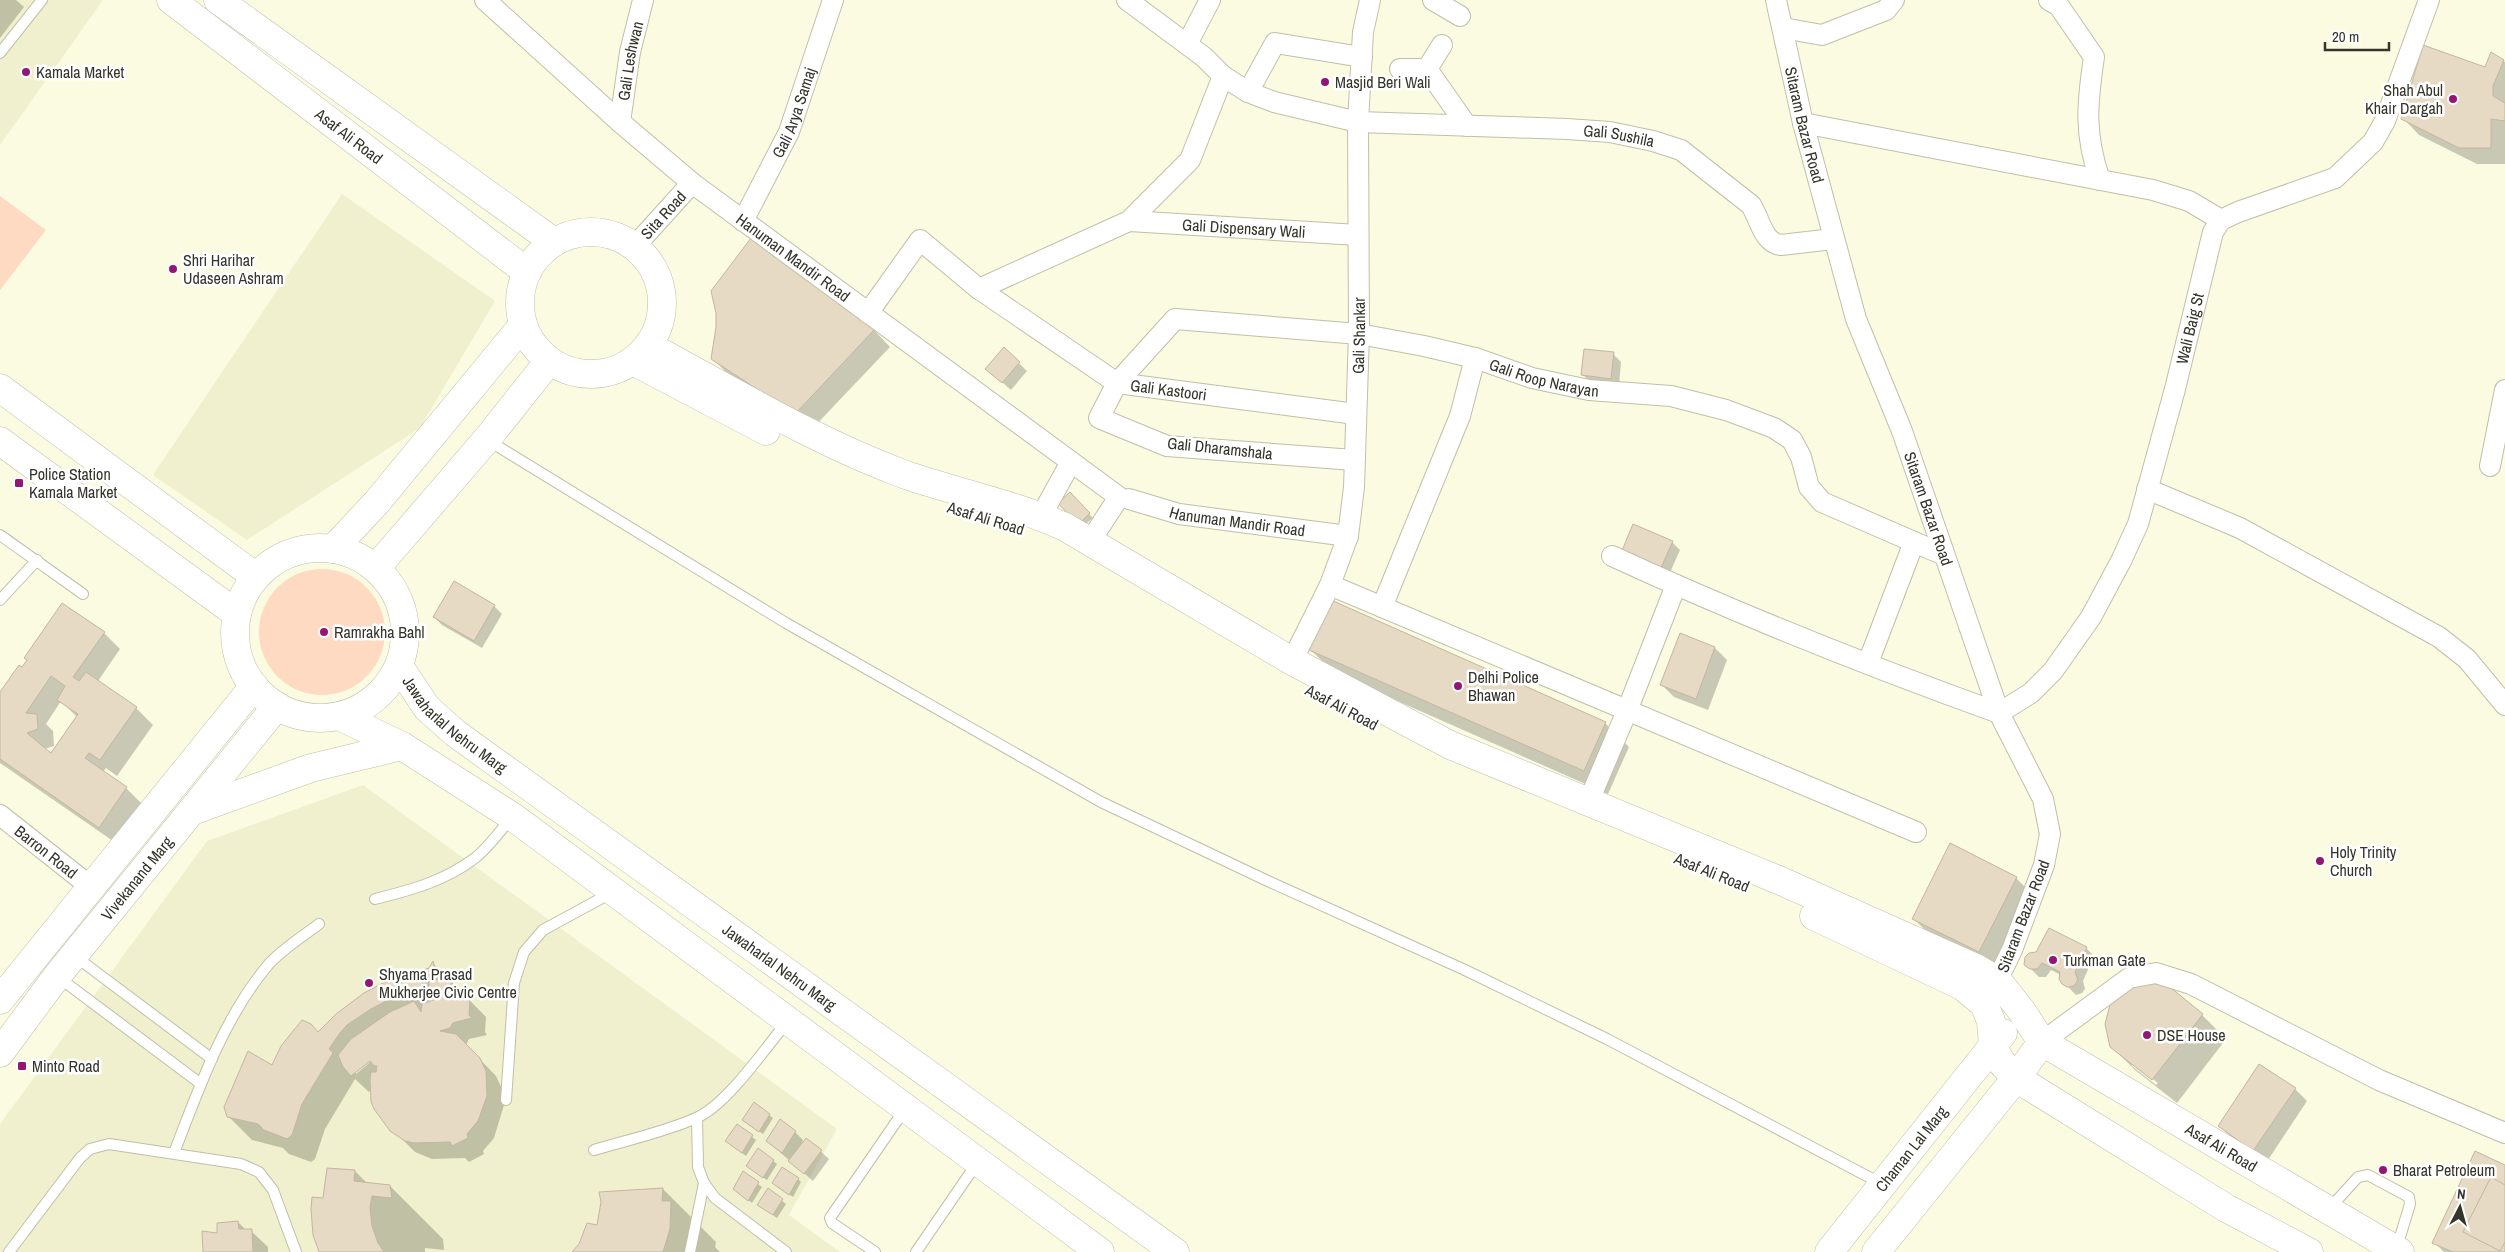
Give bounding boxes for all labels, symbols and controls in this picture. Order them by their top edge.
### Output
street label: Gali Leshwan [612,19,648,102]
scale bar [2325,20,2389,52]
text: 20 m [2332,26,2359,47]
place label: Kamala Market [36,61,125,83]
street label: Gali Arya Samaj [767,65,821,162]
street label: Sitaram Bazar Road [1780,65,1830,185]
marker: Kamala Market [20,66,32,78]
place label: Masjid Beri Wali [1335,71,1431,93]
marker: Masjid Beri Wali [1319,76,1331,88]
place label: Shah Abul Khair Dargah [2365,79,2443,119]
marker: Shah Abul Khair Dargah [2447,93,2459,105]
street label: Asaf Ali Road [310,102,387,169]
street label: Gali Sushila [1583,119,1657,152]
street label: Sita Road [635,186,691,244]
street label: Hanuman Mandir Road [732,208,855,307]
street label: Gali Dispensary Wali [1181,213,1306,243]
place label: Shri Harihar Udaseen Ashram [183,249,284,289]
marker: Shri Harihar Udaseen Ashram [167,263,179,275]
street label: Wali Baig St [2170,290,2209,366]
street label: Gali Shankar [1347,297,1370,374]
street label: Gali Roop Narayan [1486,353,1599,402]
street label: Gali Kastoori [1129,374,1208,406]
street label: Gali Dharamshala [1166,432,1274,465]
street label: Sitaram Bazar Road [1899,449,1958,568]
place label: Police Station Kamala Market [29,463,118,503]
marker: Police Station Kamala Market [13,477,25,489]
street label: Asaf Ali Road [944,496,1027,540]
street label: Hanuman Mandir Road [1167,501,1306,541]
place label: Ramrakha Bahl [334,621,425,643]
marker: Ramrakha Bahl [318,626,330,638]
place label: Delhi Police Bhawan [1468,666,1539,706]
street label: Jawaharlal Nehru Marg [398,672,512,778]
street label: Asaf Ali Road [1301,678,1382,735]
marker: Delhi Police Bhawan [1452,680,1464,692]
street label: Barron Road [10,820,82,883]
street label: Vivekanand Marg [96,831,178,925]
place label: Holy Trinity Church [2330,841,2397,881]
street label: Asaf Ali Road [1670,847,1753,897]
marker: Holy Trinity Church [2314,855,2326,867]
street label: Sitaram Bazar Road [1991,857,2055,975]
street label: Jawaharlal Nehru Marg [718,918,842,1016]
place label: Turkman Gate [2063,949,2146,971]
marker: Turkman Gate [2047,954,2059,966]
place label: Shyama Prasad Mukherjee Civic Centre [379,963,517,1003]
marker: Shyama Prasad Mukherjee Civic Centre [363,977,375,989]
place label: DSE House [2157,1024,2226,1046]
marker: DSE House [2141,1029,2153,1041]
place label: Minto Road [32,1055,100,1077]
marker: Minto Road [16,1060,28,1072]
street label: Chaman Lal Marg [1870,1100,1953,1196]
street label: Asaf Ali Road [2181,1117,2261,1177]
place label: Bharat Petroleum [2393,1159,2495,1181]
marker: Bharat Petroleum [2377,1164,2389,1176]
north arrow [2435,1182,2485,1232]
text: N [2456,1185,2466,1203]

